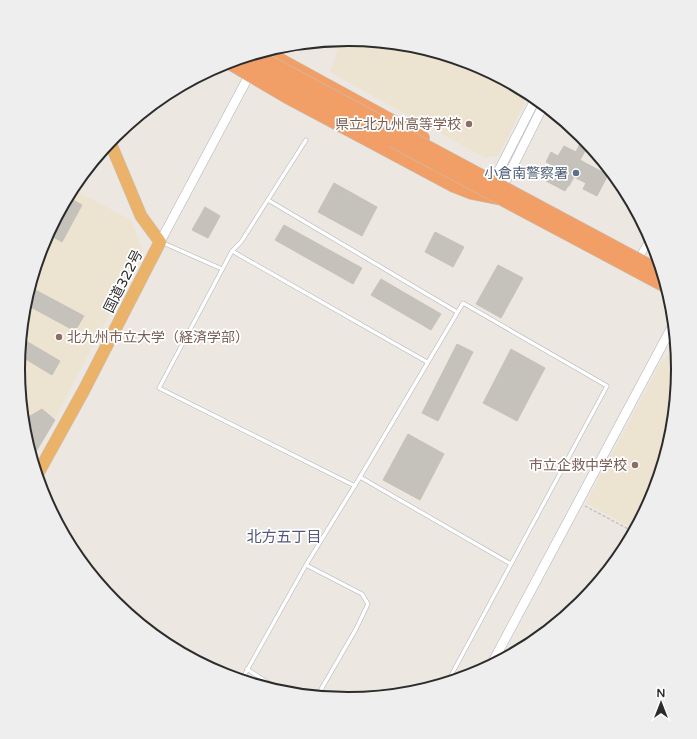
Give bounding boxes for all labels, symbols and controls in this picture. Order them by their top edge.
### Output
place label: 県立北九州高等学校 [335,116,461,133]
marker: 県立北九州高等学校 [464,119,474,129]
place label: 小倉南警察署 [484,165,568,182]
marker: 小倉南警察署 [571,168,581,178]
street label: 国道322号 [100,247,147,316]
place label: 北九州市立大学（経済学部） [67,329,249,346]
marker: 北九州市立大学（経済学部） [54,332,64,342]
place label: 市立企救中学校 [529,457,627,474]
marker: 市立企救中学校 [630,460,640,470]
district label: 北方五丁目 [246,528,322,546]
north arrow [641,683,681,723]
text: N [657,687,665,700]

